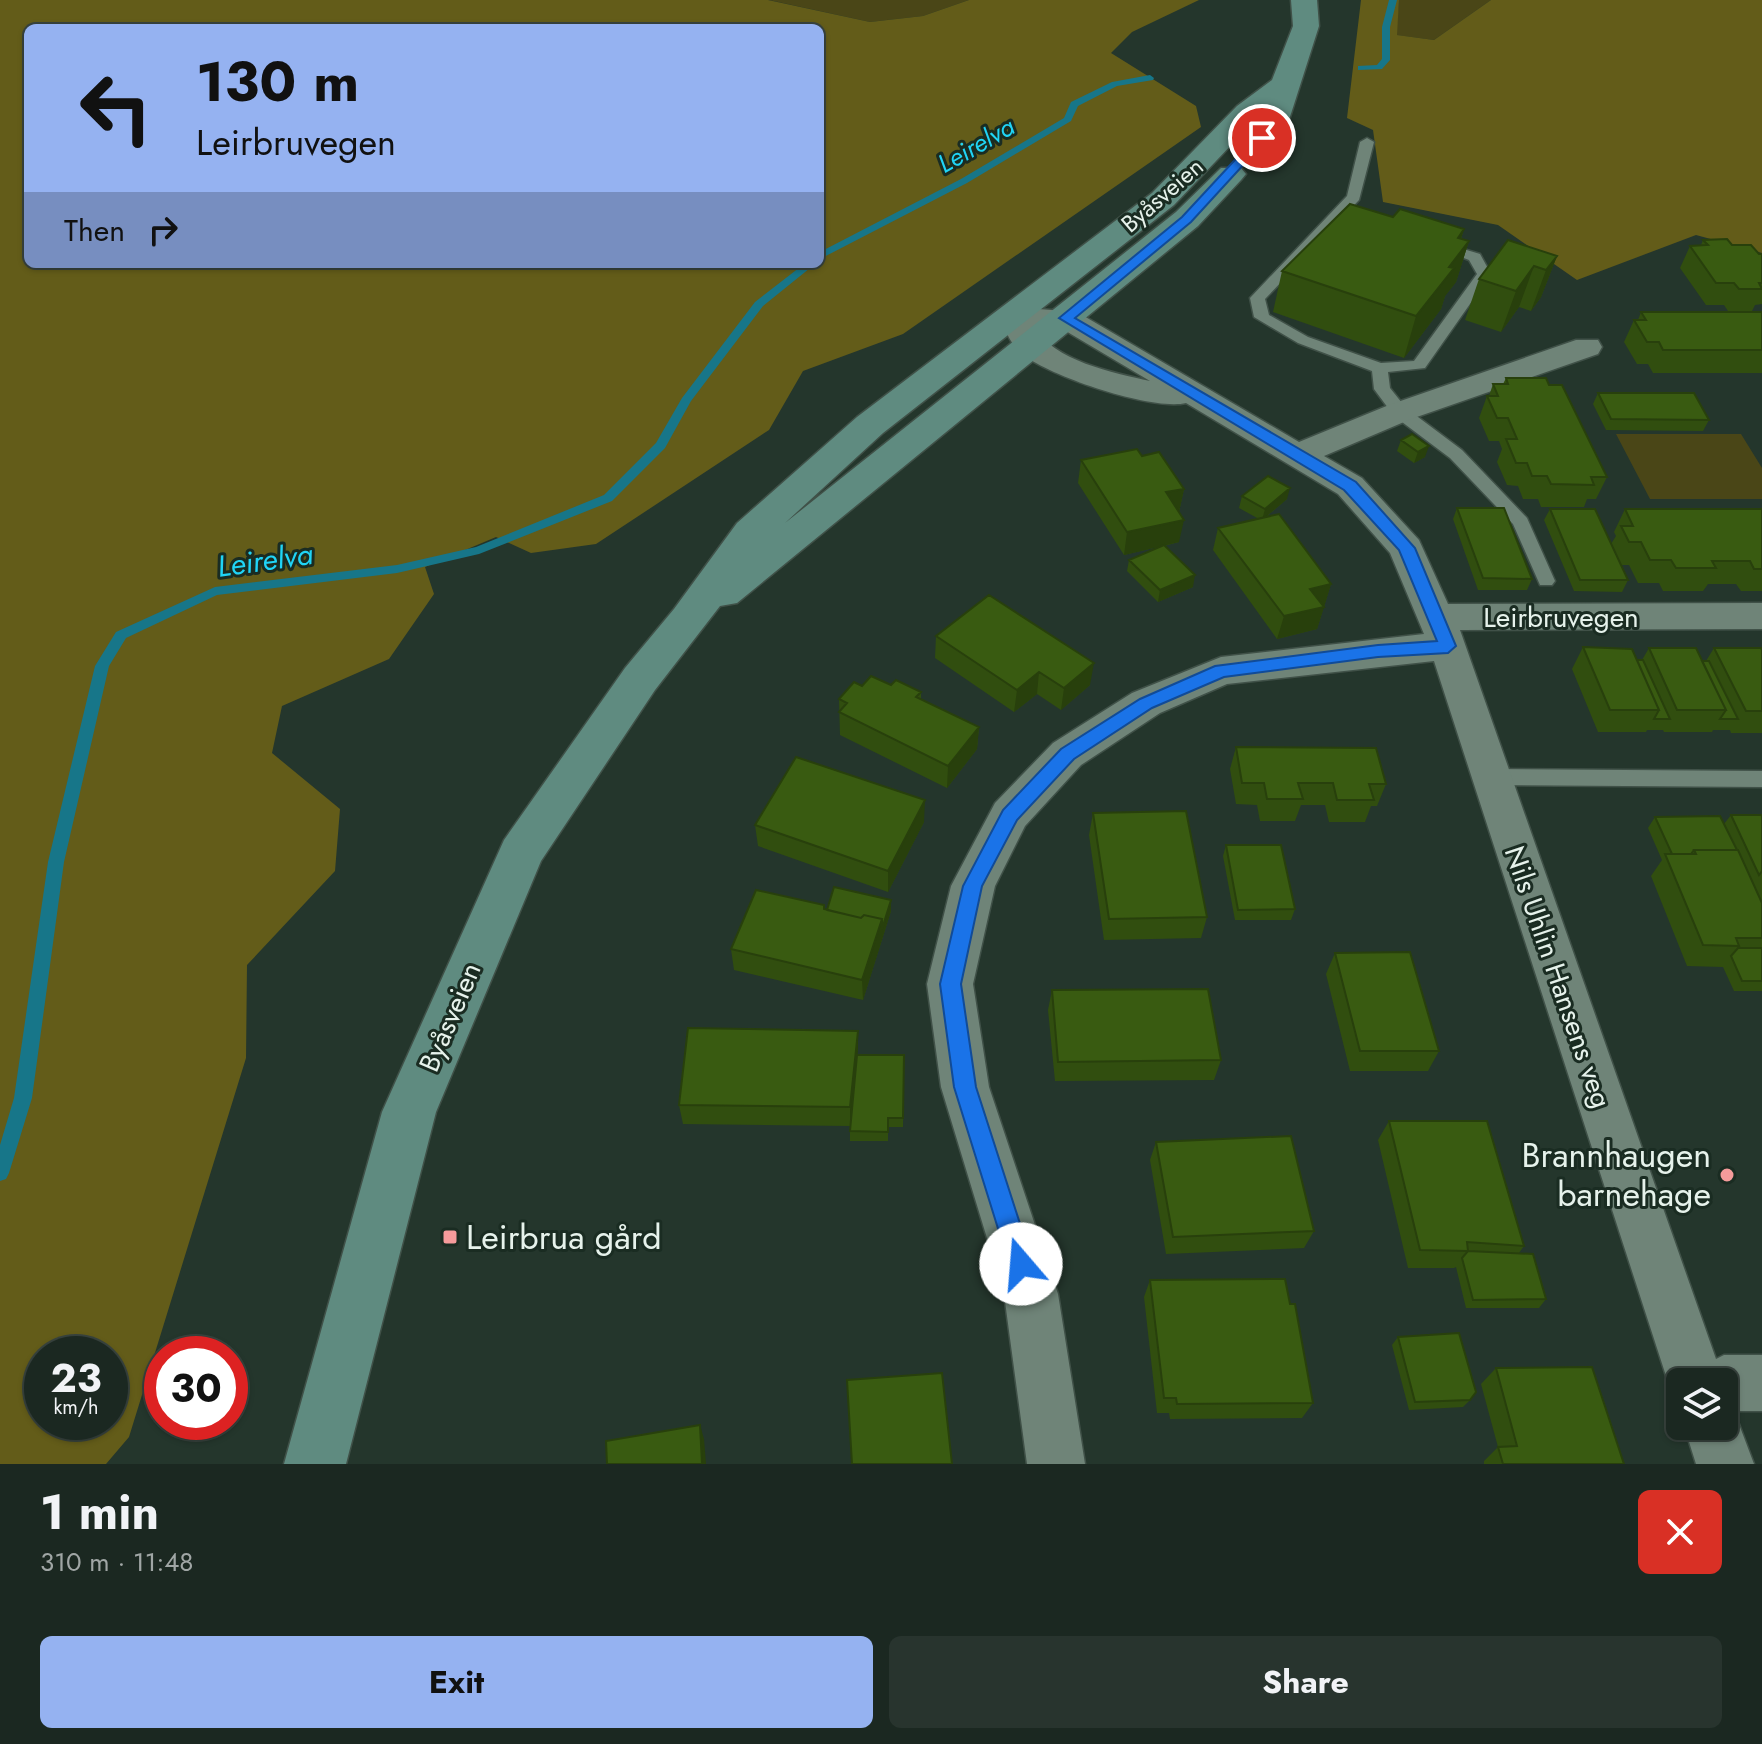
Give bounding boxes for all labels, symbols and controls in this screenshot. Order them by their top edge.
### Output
text: 130 m [196,41,359,122]
icon: left [64,56,168,160]
pin [1228,104,1296,172]
water label: Leirelva [930,107,1022,182]
text: Leirbruvegen [196,116,396,168]
icon: arrive [1240,116,1284,160]
street label: Byåsveien [1113,149,1211,241]
icon: right [141,208,185,252]
text: Then [64,209,125,252]
water label: Leirelva [214,532,316,588]
street label: Leirbruvegen [1483,597,1639,638]
street label: Nils Uhlin Hansens veg [1494,840,1622,1114]
street label: Byåsveien [409,956,491,1078]
place label: Brannhaugen barnehage [1522,1131,1711,1219]
marker: Brannhaugen barnehage [1718,1166,1736,1184]
place label: Leirbrua gård [466,1213,662,1262]
position arrow [979,1222,1063,1306]
marker: Leirbrua gård [441,1228,459,1246]
speed limit sign: 30 [144,1336,248,1440]
text: 23 [50,1349,102,1407]
map controls [1666,1368,1738,1440]
button: layers [1666,1368,1738,1440]
text: km/h [53,1393,99,1422]
text: 1 min [40,1478,159,1547]
button: close [1638,1490,1722,1574]
text: 310 m · 11:48 [40,1543,194,1581]
button: Exit [40,1636,873,1728]
button: Share [889,1636,1722,1728]

